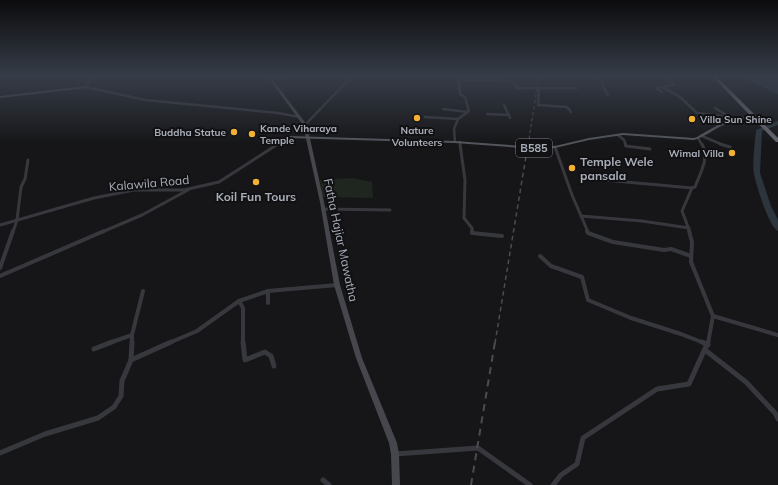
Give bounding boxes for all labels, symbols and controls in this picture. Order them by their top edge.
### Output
marker: Nature Volunteers [412,113,422,123]
place label: Villa Sun Shine [699,113,772,126]
marker: Villa Sun Shine [687,114,697,124]
place label: Kande Viharaya Temple [260,122,337,147]
place label: Nature Volunteers [391,124,442,149]
place label: Buddha Statue [154,126,227,139]
marker: Buddha Statue [229,127,239,137]
marker: Kande Viharaya Temple [247,129,257,139]
road number: B585 [516,139,552,157]
place label: Wimal Villa [668,147,724,160]
marker: Wimal Villa [727,148,737,158]
place label: Temple Wele pansala [580,154,654,183]
marker: Temple Wele pansala [567,163,577,173]
street label: Kalawila Road [108,172,190,194]
marker: Koil Fun Tours [251,177,261,187]
street label: Fatha Hajiar Mawatha [321,177,361,303]
place label: Koil Fun Tours [216,189,296,204]

